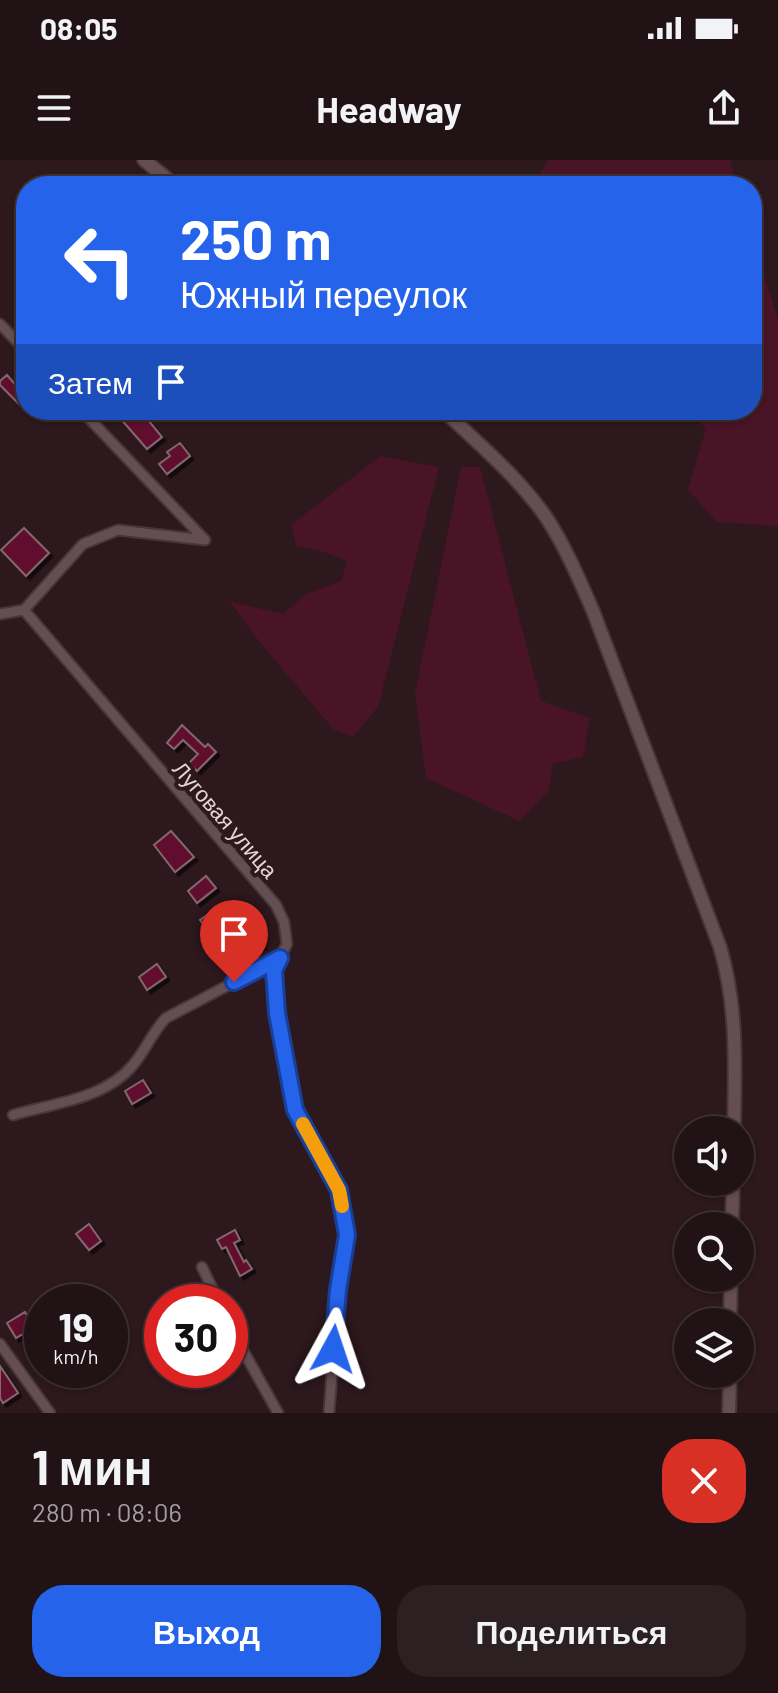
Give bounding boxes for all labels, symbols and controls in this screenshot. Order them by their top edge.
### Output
text: 08:05 [40,10,118,46]
icon: menu [32,86,76,130]
icon: share [702,86,746,130]
text: Headway [316,87,462,130]
text: 250 m [180,204,331,271]
icon: left [48,208,152,312]
text: Южный переулок [180,272,467,315]
icon: arrive [149,360,193,404]
text: Затем [48,364,133,400]
street label: Луговая улица [168,755,284,884]
pin [200,900,268,982]
icon: arrive [212,912,256,956]
map controls [674,1116,754,1388]
button: sound [674,1116,754,1196]
button: search [674,1212,754,1292]
speed limit sign: 30 [144,1284,248,1388]
text: 19 [58,1302,94,1350]
position arrow [291,1307,375,1391]
button: layers [674,1308,754,1388]
text: km/h [53,1344,99,1368]
text: 1 мин [32,1437,153,1495]
button: close [662,1439,746,1523]
text: 280 m · 08:06 [32,1496,182,1527]
button: Выход [32,1585,381,1677]
button: Поделиться [397,1585,746,1677]

